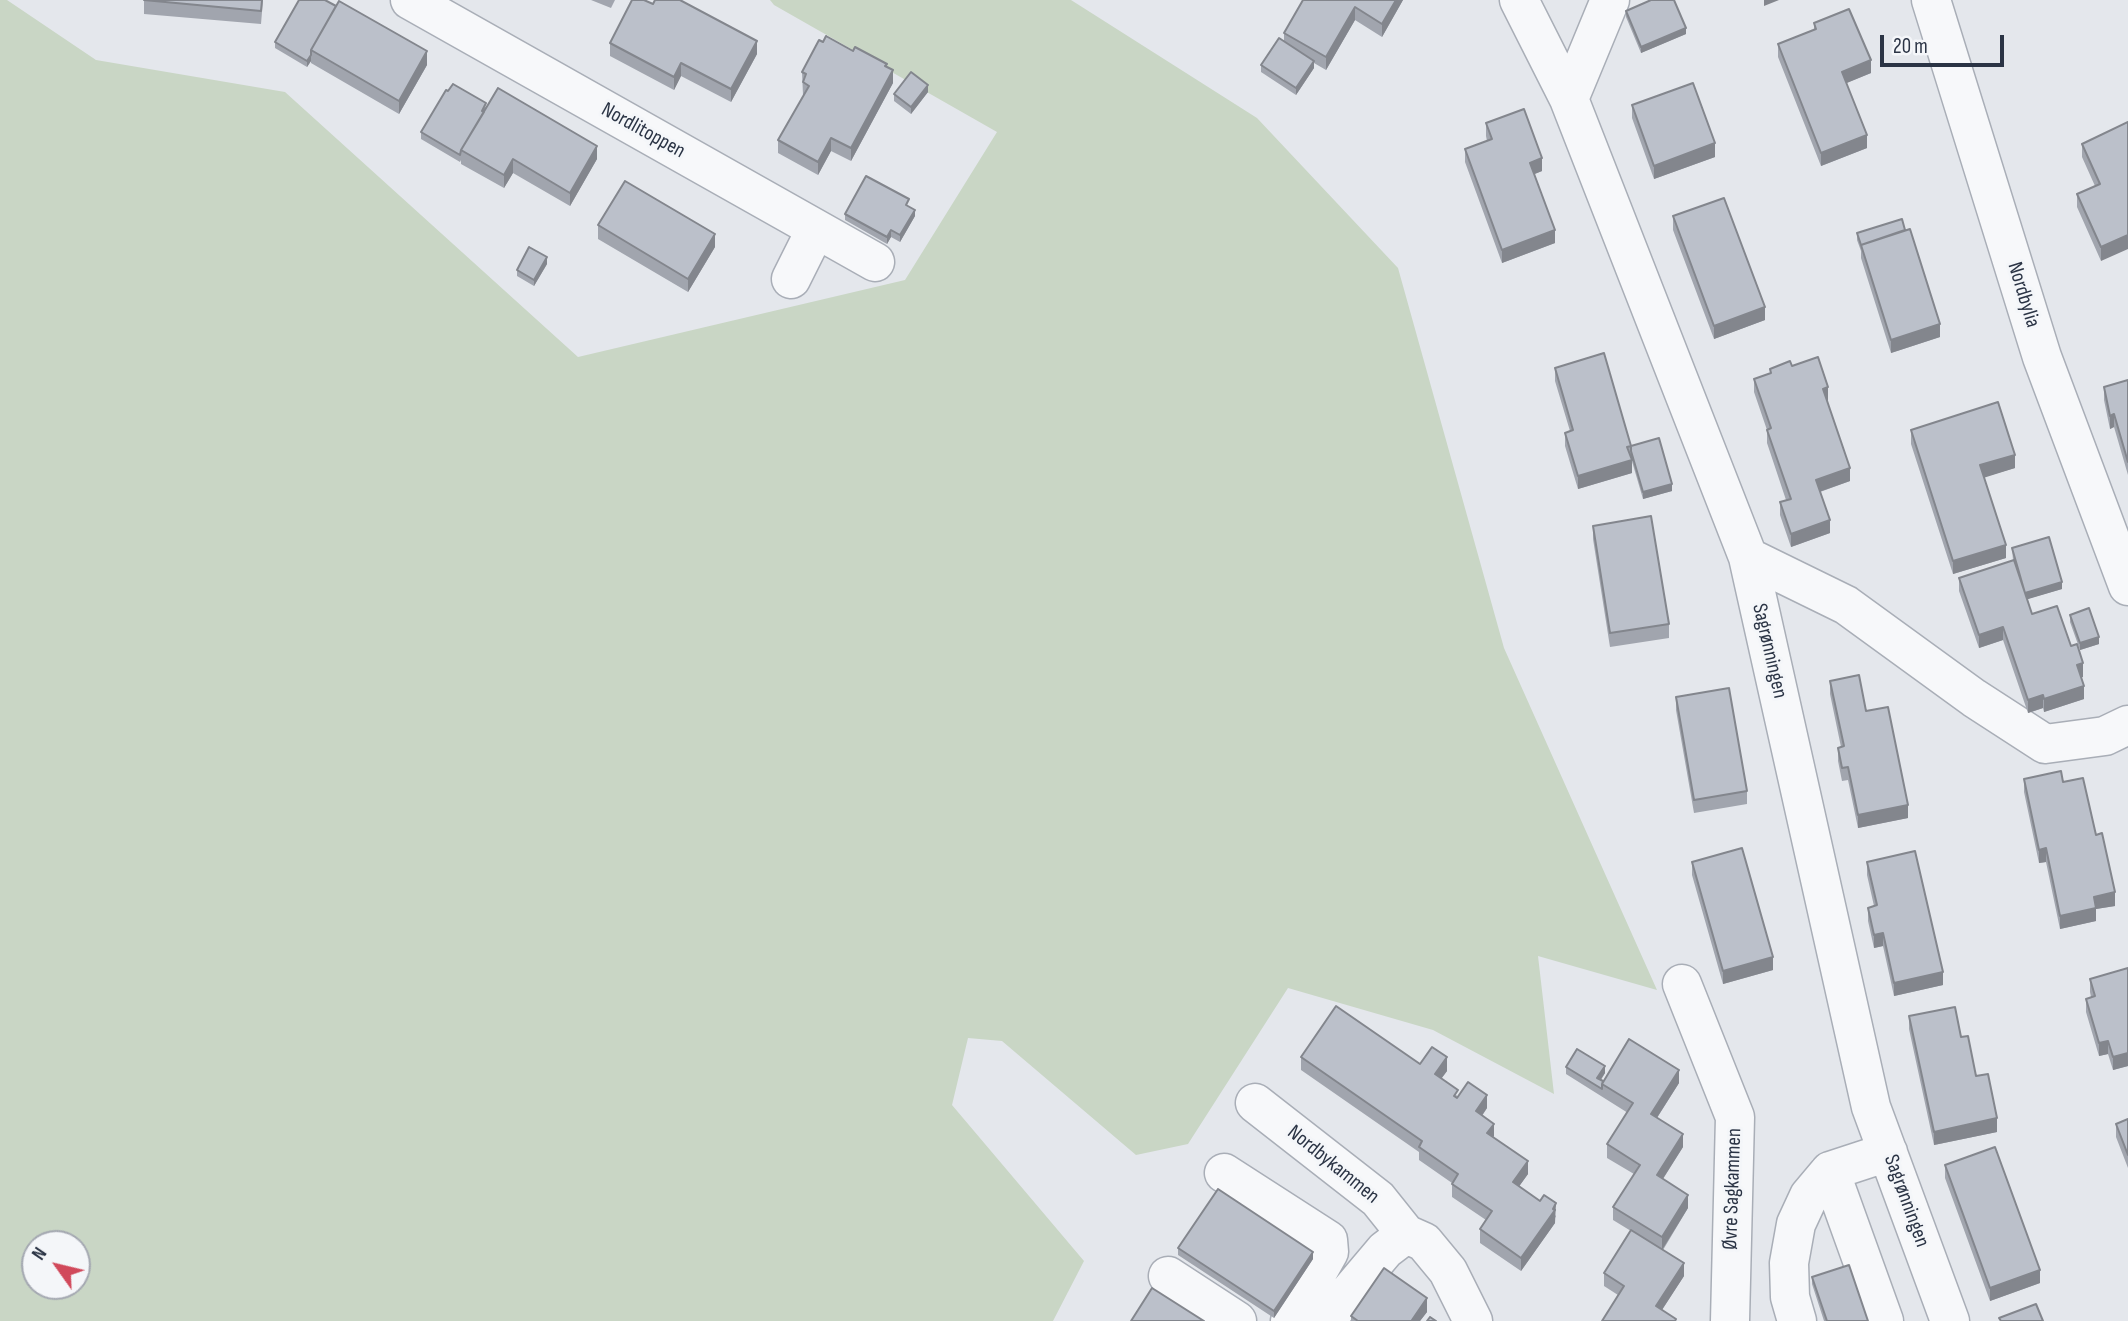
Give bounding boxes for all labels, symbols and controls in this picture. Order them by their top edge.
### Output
scale bar [1883,21,2007,65]
text: 20 m [1893,34,1928,59]
street label: Nordlitoppen [597,98,689,164]
street label: Nordbylia [2001,259,2045,331]
street label: Sagrønningen [1746,601,1792,701]
street label: Nordbykammen [1282,1120,1384,1210]
street label: Øvre Sagkammen [1718,1128,1748,1250]
street label: Sagrønningen [1878,1151,1934,1251]
north arrow [21,1230,91,1300]
text: N [27,1243,52,1265]

